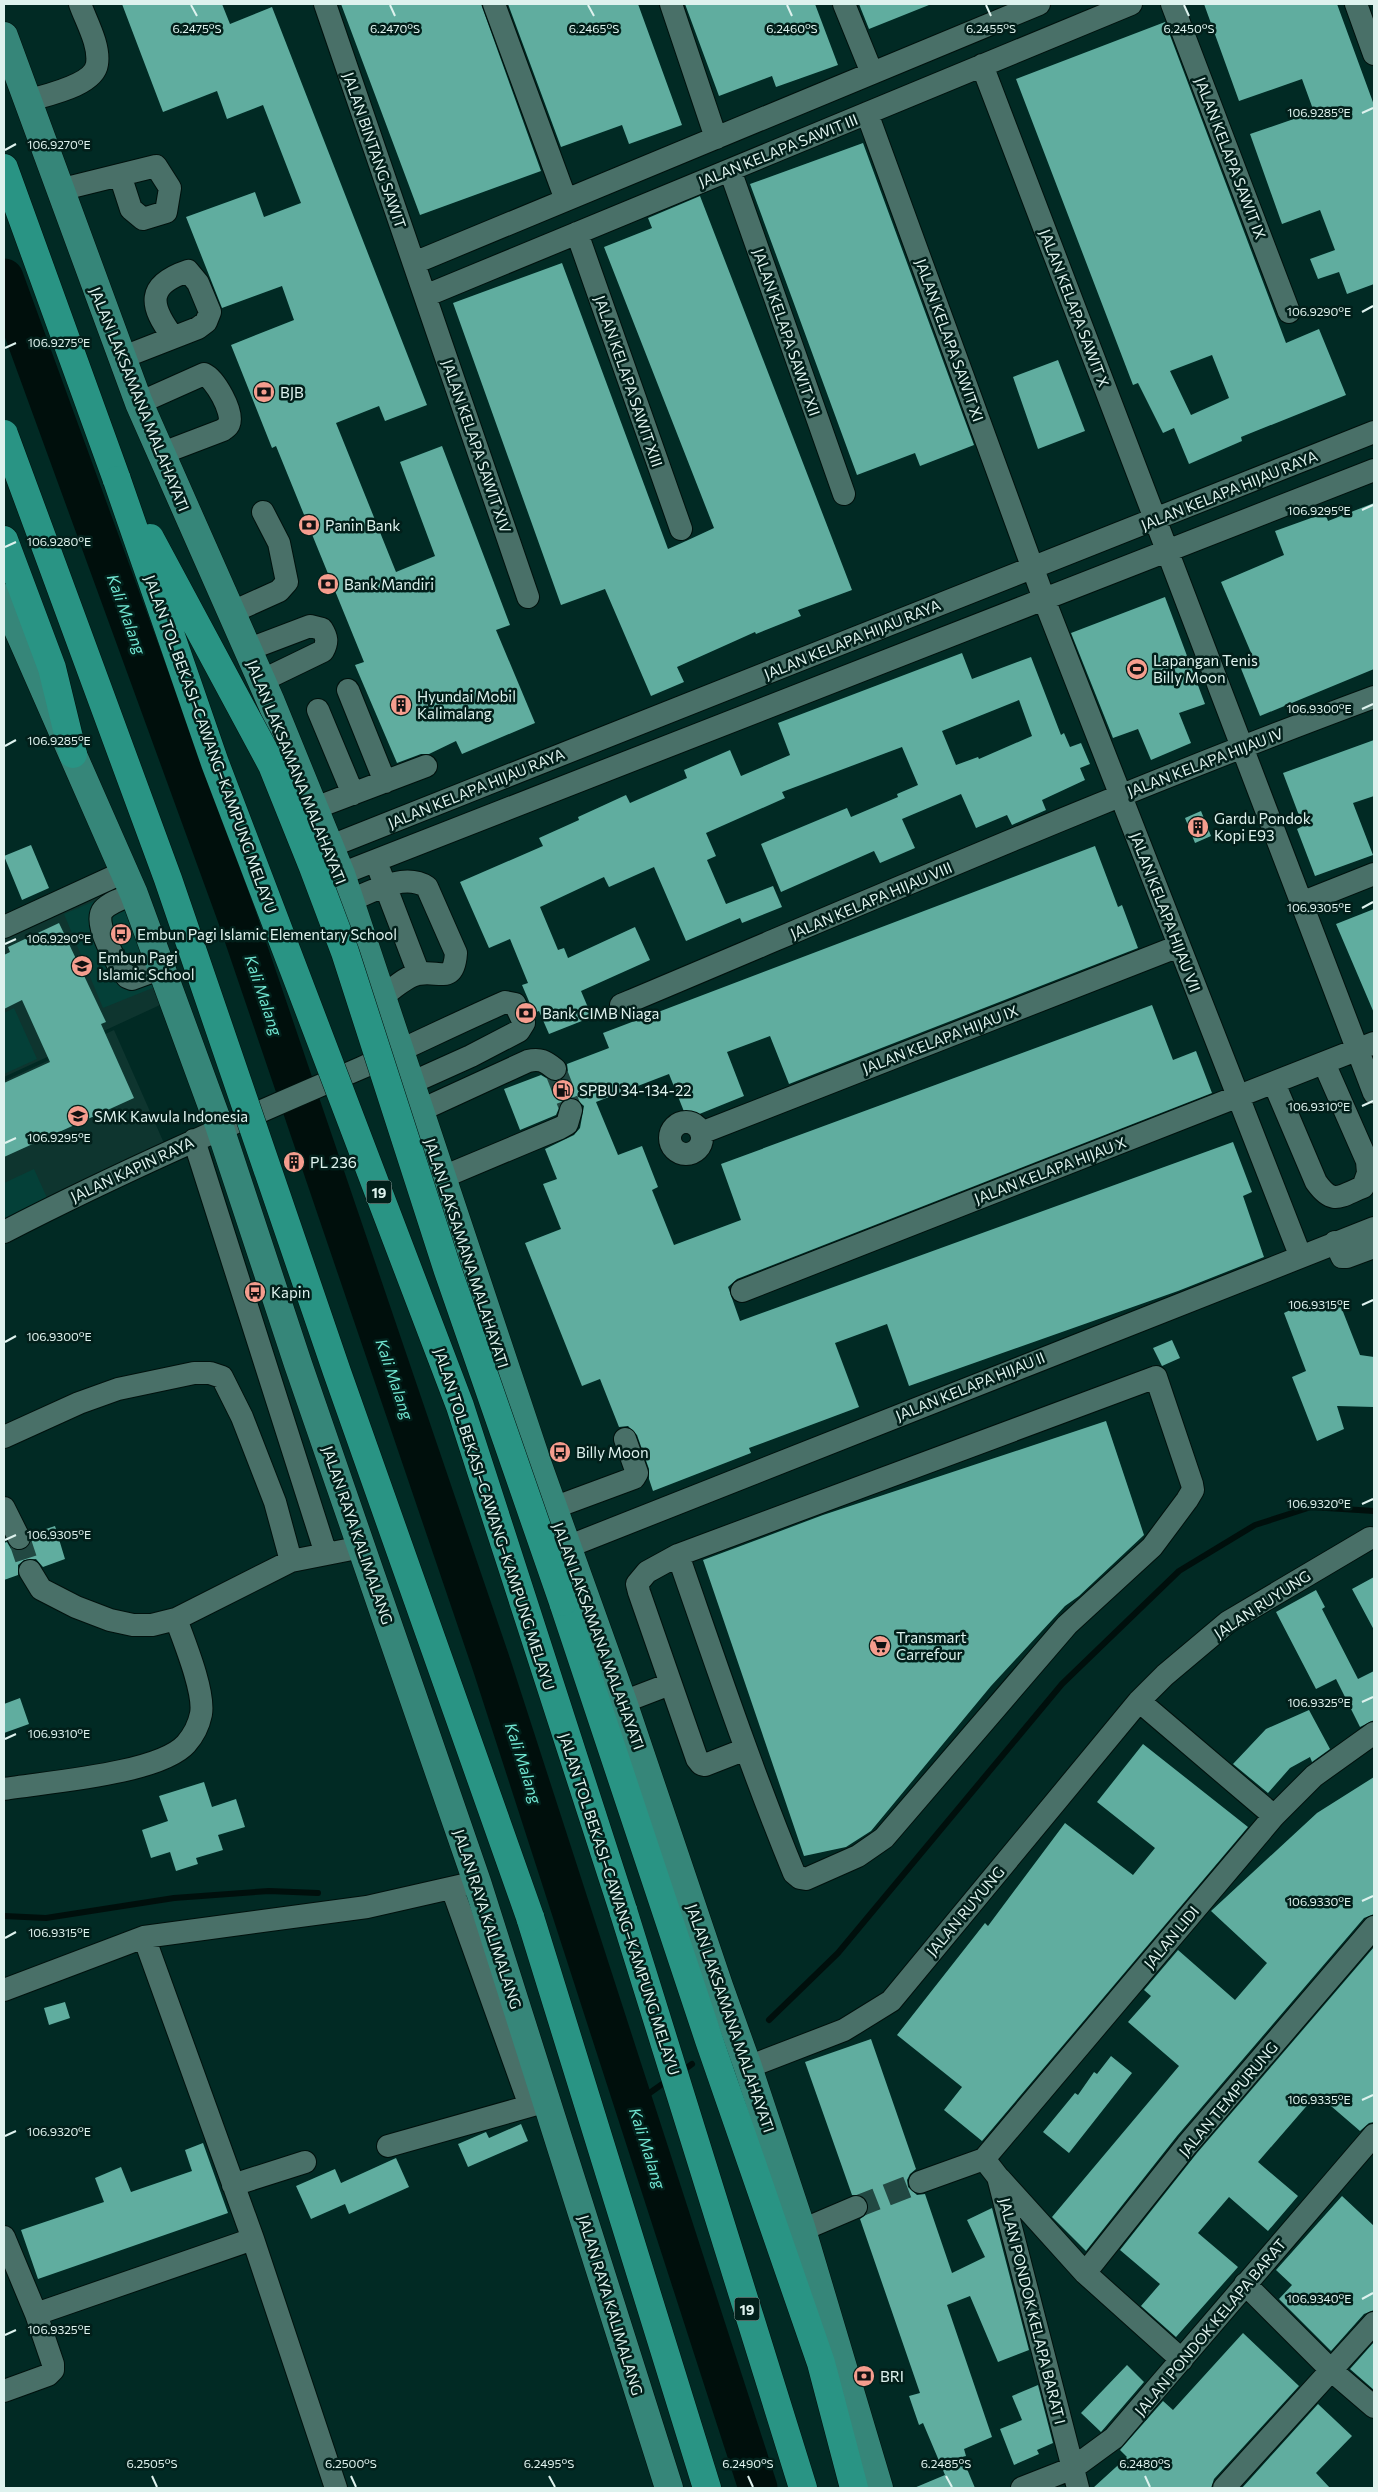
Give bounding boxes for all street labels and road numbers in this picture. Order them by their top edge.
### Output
street label: JALAN BINTANG SAWIT [340,70,410,231]
street label: JALAN KELAPA SAWIT IX [1192,74,1270,242]
street label: JALAN KELAPA SAWIT III [696,110,860,190]
street label: JALAN KELAPA SAWIT X [1037,226,1113,390]
street label: JALAN KELAPA SAWIT XII [750,246,824,418]
street label: JALAN KELAPA SAWIT XI [912,256,988,424]
street label: JALAN LAKSAMANA MALAHAYATI [87,284,193,514]
street label: JALAN KELAPA SAWIT XIII [591,293,667,469]
street label: JALAN KELAPA SAWIT XIV [439,357,515,535]
street label: JALAN KELAPA HIJAU RAYA [1138,446,1320,534]
street label: JALAN TOL BEKASI–CAWANG–KAMPUNG MELAYU [141,572,281,916]
street label: JALAN KELAPA HIJAU RAYA [761,595,943,683]
street label: JALAN LAKSAMANA MALAHAYATI [244,657,350,887]
street label: JALAN KELAPA HIJAU IV [1124,724,1286,800]
street label: JALAN KELAPA HIJAU RAYA [385,744,567,832]
street label: JALAN KELAPA HIJAU VII [1127,830,1205,994]
street label: JALAN KELAPA HIJAU VIII [787,858,955,942]
street label: JALAN KELAPA HIJAU IX [860,1001,1020,1077]
street label: JALAN KAPIN RAYA [68,1133,196,1205]
street label: JALAN KELAPA HIJAU X [971,1133,1129,1207]
street label: JALAN LAKSAMANA MALAHAYATI [421,1136,513,1370]
road number: 19 [366,1180,392,1204]
street label: JALAN TOL BEKASI–CAWANG–KAMPUNG MELAYU [431,1346,559,1692]
street label: JALAN KELAPA HIJAU II [893,1348,1047,1424]
street label: JALAN RAYA KALIMALANG [319,1443,397,1627]
street label: JALAN LAKSAMANA MALAHAYATI [549,1520,649,1752]
street label: JALAN RUYUNG [1210,1566,1314,1642]
street label: JALAN TOL BEKASI–CAWANG–KAMPUNG MELAYU [556,1731,684,2077]
street label: JALAN RAYA KALIMALANG [450,1827,526,2011]
street label: JALAN RUYUNG [922,1862,1008,1960]
street label: JALAN LAKSAMANA MALAHAYATI [683,1901,779,2135]
street label: JALAN LIDI [1140,1902,1202,1972]
street label: JALAN TEMPURUNG [1175,2038,1281,2160]
street label: JALAN PONDOK KELAPA BARAT I [996,2196,1070,2426]
street label: JALAN RAYA KALIMALANG [575,2213,647,2397]
street label: JALAN PONDOK KELAPA BARAT [1131,2235,1290,2419]
road number: 19 [734,2298,760,2320]

